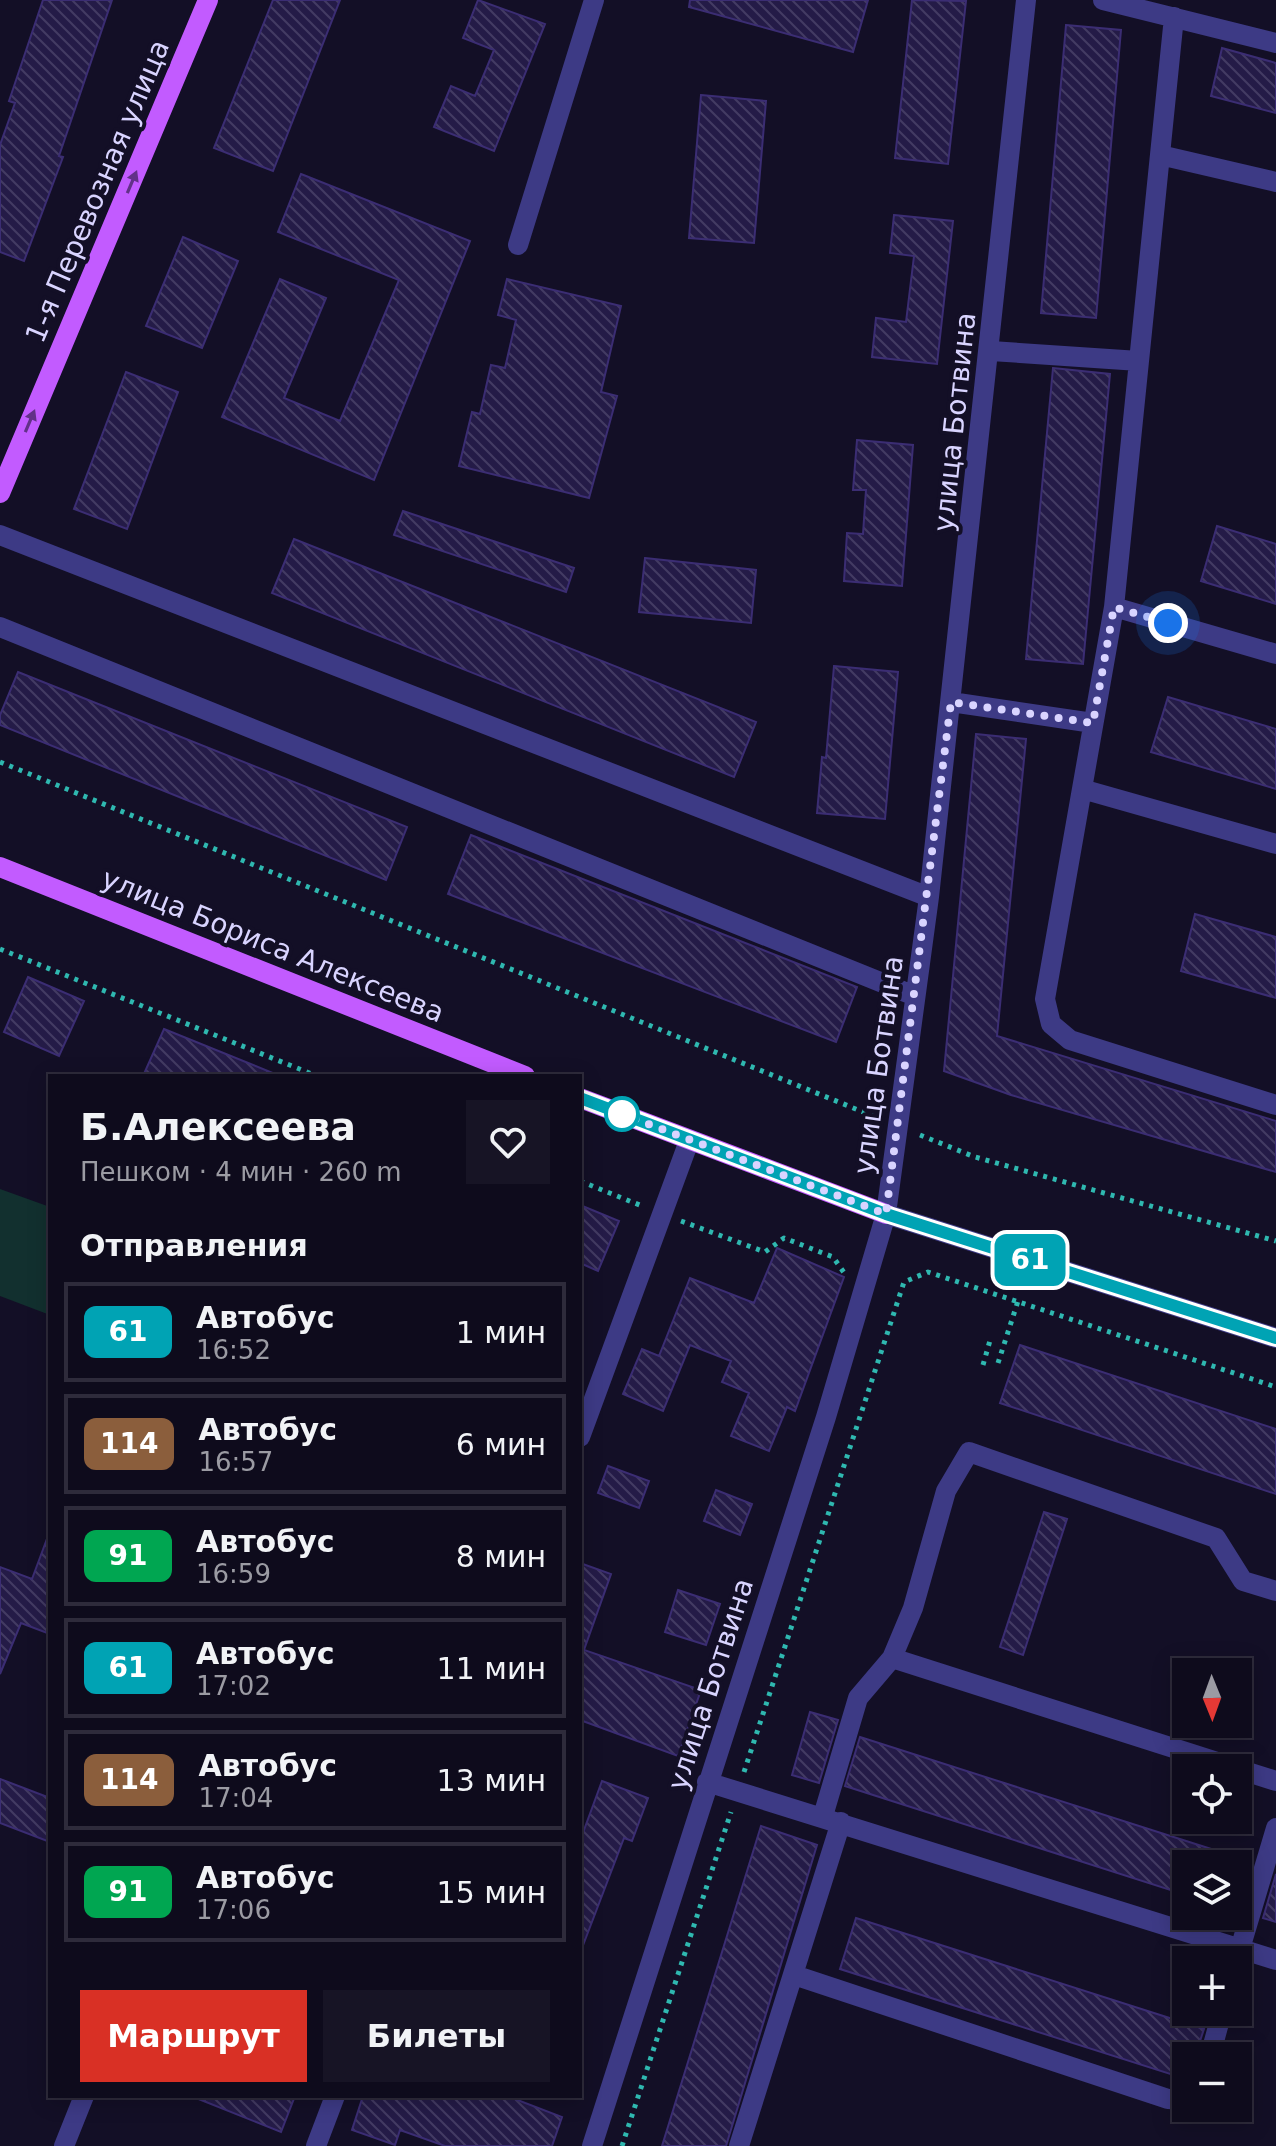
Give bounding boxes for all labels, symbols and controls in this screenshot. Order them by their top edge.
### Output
street label: 1-я Перевозная улица [19,35,176,347]
one-way arrow [125,170,138,194]
street label: улица Ботвина [927,311,982,533]
one-way arrow [24,409,37,433]
your location [1148,603,1188,643]
street label: улица Бориса Алексеева [97,862,449,1029]
street label: улица Ботвина [847,954,910,1177]
unlabelled marker [605,1097,639,1131]
button: heart [466,1100,550,1184]
text: Б.Алексеева [80,1105,356,1149]
text: Пешком · 4 мин · 260 m [80,1157,402,1187]
text: Отправления [80,1228,308,1263]
line badge: 61 [994,1234,1066,1286]
text: 61 [1011,1243,1049,1276]
text: Автобус [196,1300,335,1335]
text: 61 [109,1315,147,1348]
text: 1 мин [456,1315,546,1350]
text: 16:52 [196,1335,271,1365]
text: Автобус [198,1412,337,1447]
text: 114 [100,1427,158,1460]
text: 6 мин [456,1427,546,1462]
text: 16:57 [198,1447,273,1477]
text: Автобус [196,1524,335,1559]
text: 91 [109,1539,147,1572]
text: 8 мин [456,1539,546,1574]
text: 16:59 [196,1559,271,1589]
street label: улица Ботвина [661,1574,760,1794]
text: Автобус [196,1636,335,1671]
text: 61 [109,1651,147,1684]
text: 11 мин [437,1651,546,1686]
north arrow [1172,1658,1252,1738]
map controls [1172,1658,1252,2122]
text: 17:02 [196,1671,271,1701]
text: Автобус [198,1748,337,1783]
button: locate [1172,1754,1252,1834]
text: 114 [100,1763,158,1796]
text: 13 мин [437,1763,546,1798]
text: 17:04 [198,1783,273,1813]
button: layers [1172,1850,1252,1930]
text: Автобус [196,1860,335,1895]
text: 91 [109,1875,147,1908]
text: 15 мин [437,1875,546,1910]
text: 17:06 [196,1895,271,1925]
button: + [1172,1946,1252,2026]
button: Маршрут [80,1990,307,2082]
button: Билеты [323,1990,550,2082]
button: − [1172,2042,1252,2122]

